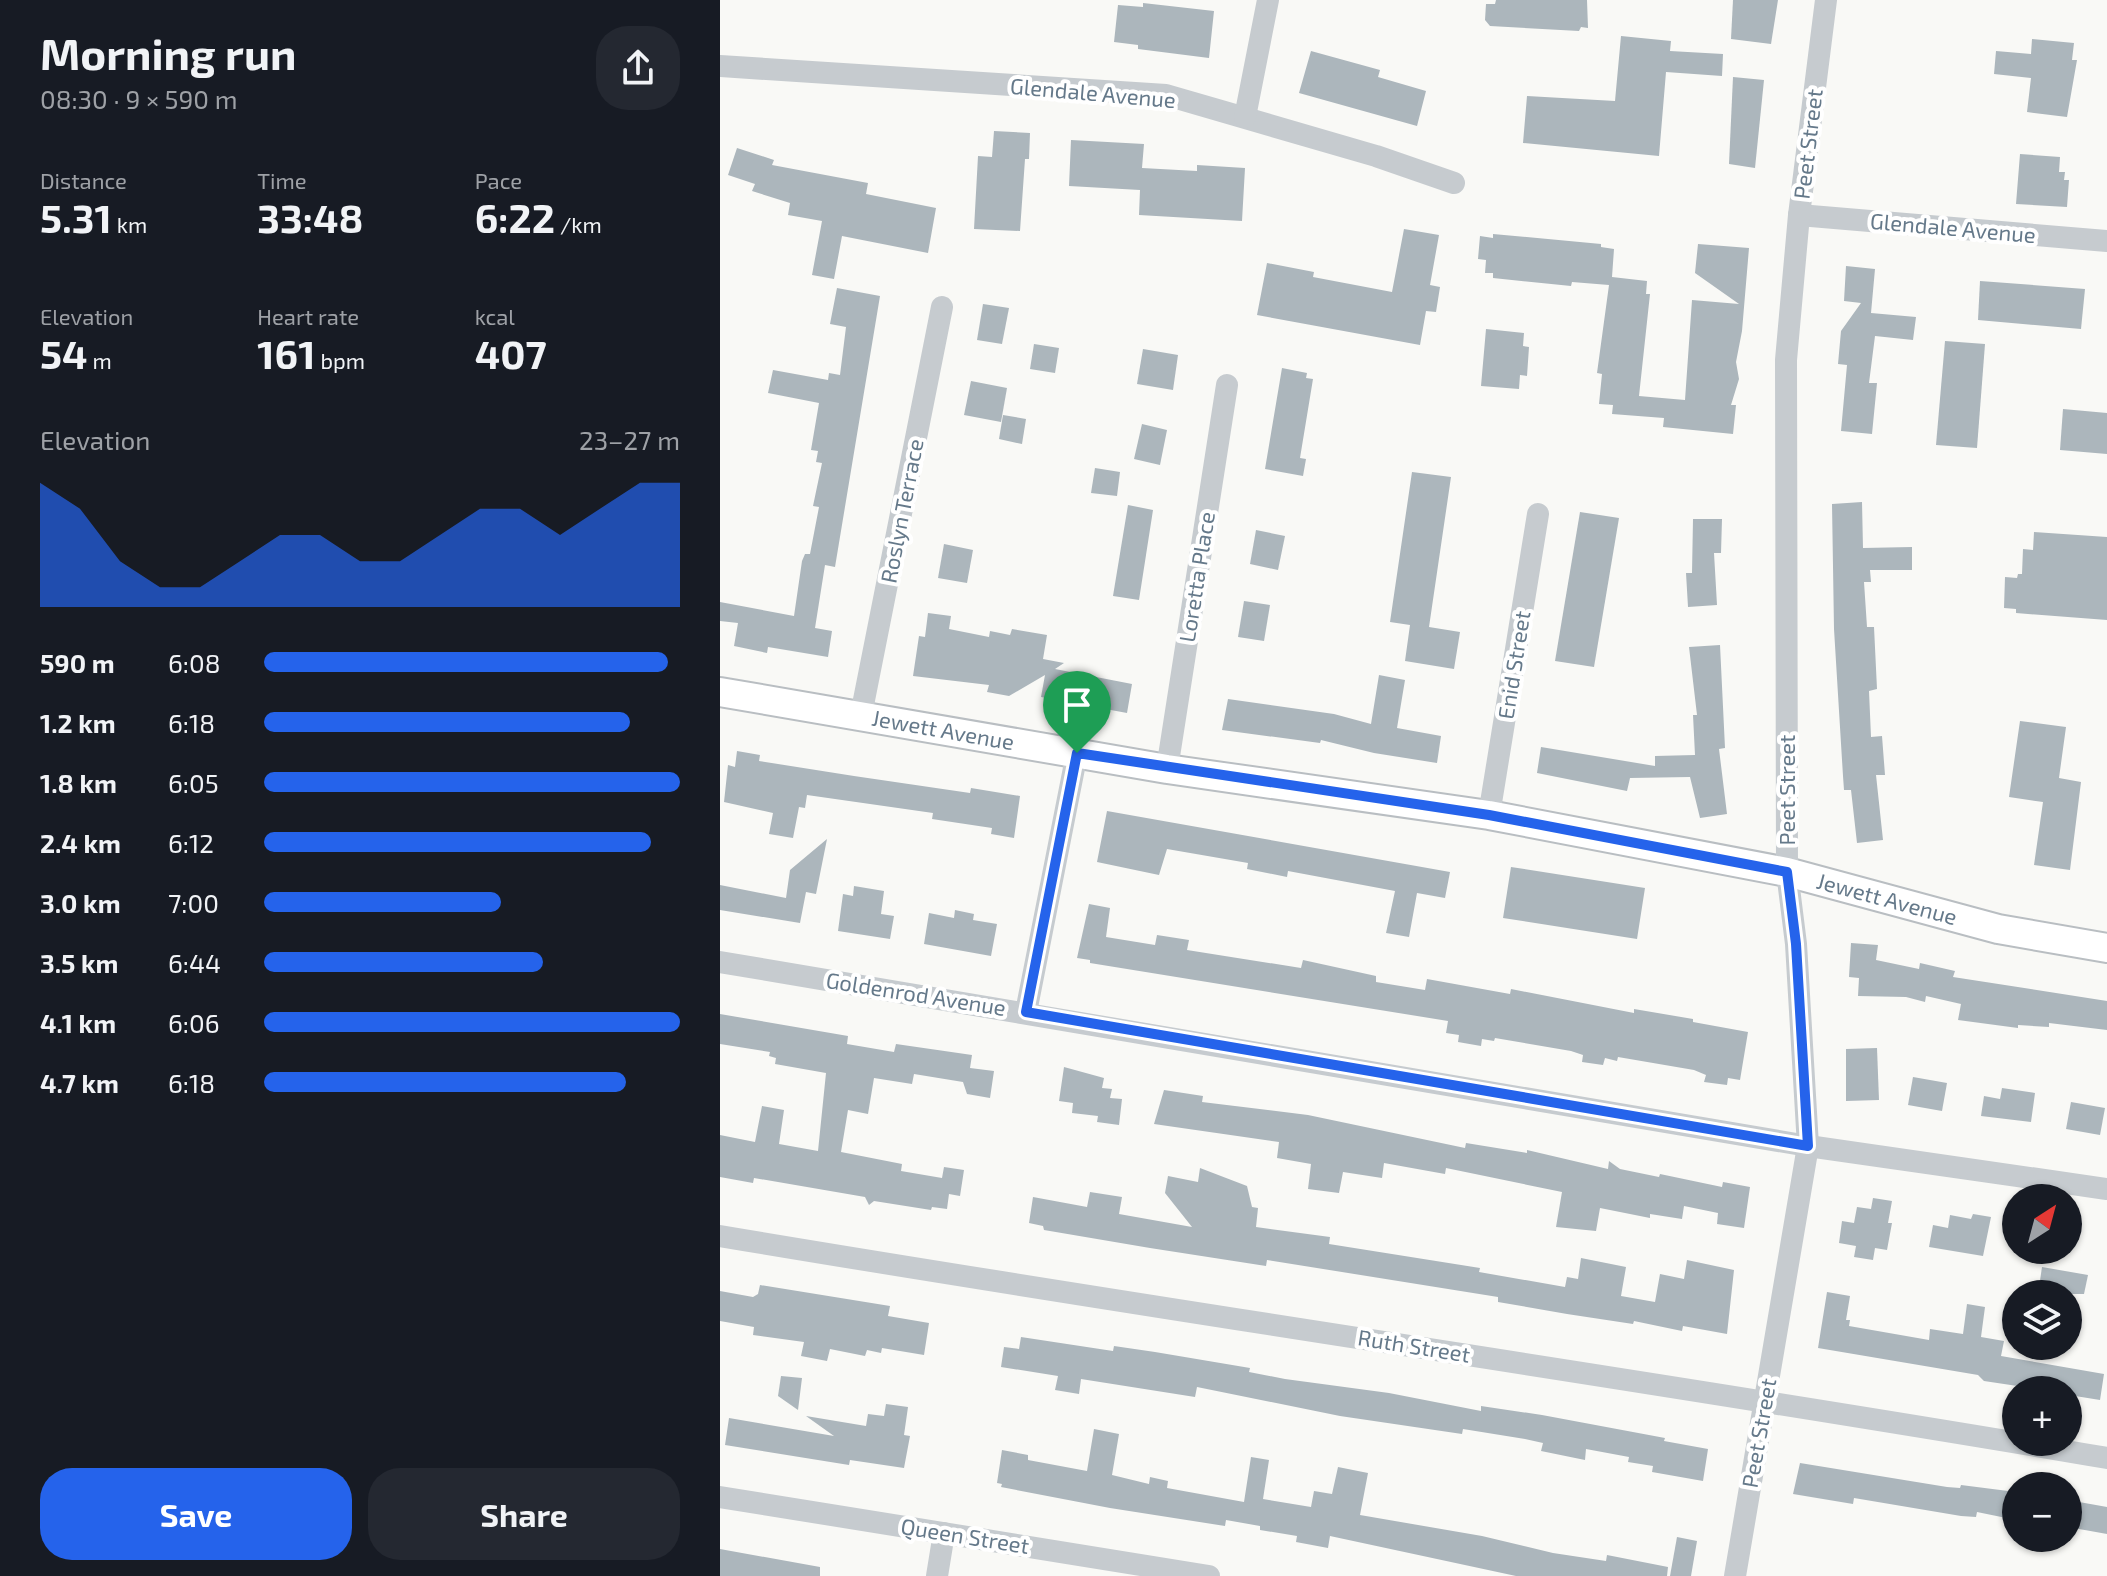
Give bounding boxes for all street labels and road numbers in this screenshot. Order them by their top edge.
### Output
street label: Glendale Avenue [1009,72,1177,112]
street label: Peet Street [1787,87,1827,201]
street label: Glendale Avenue [1869,207,2037,247]
street label: Roslyn Terrace [874,437,928,585]
street label: Loretta Place [1173,510,1219,644]
street label: Enid Street [1492,609,1534,721]
street label: Jewett Avenue [870,704,1016,754]
street label: Peet Street [1773,735,1799,845]
street label: Jewett Avenue [1814,867,1960,929]
street label: Goldenrod Avenue [824,966,1008,1020]
street label: Ruth Street [1356,1323,1472,1367]
street label: Peet Street [1736,1376,1780,1490]
street label: Queen Street [899,1512,1031,1559]

